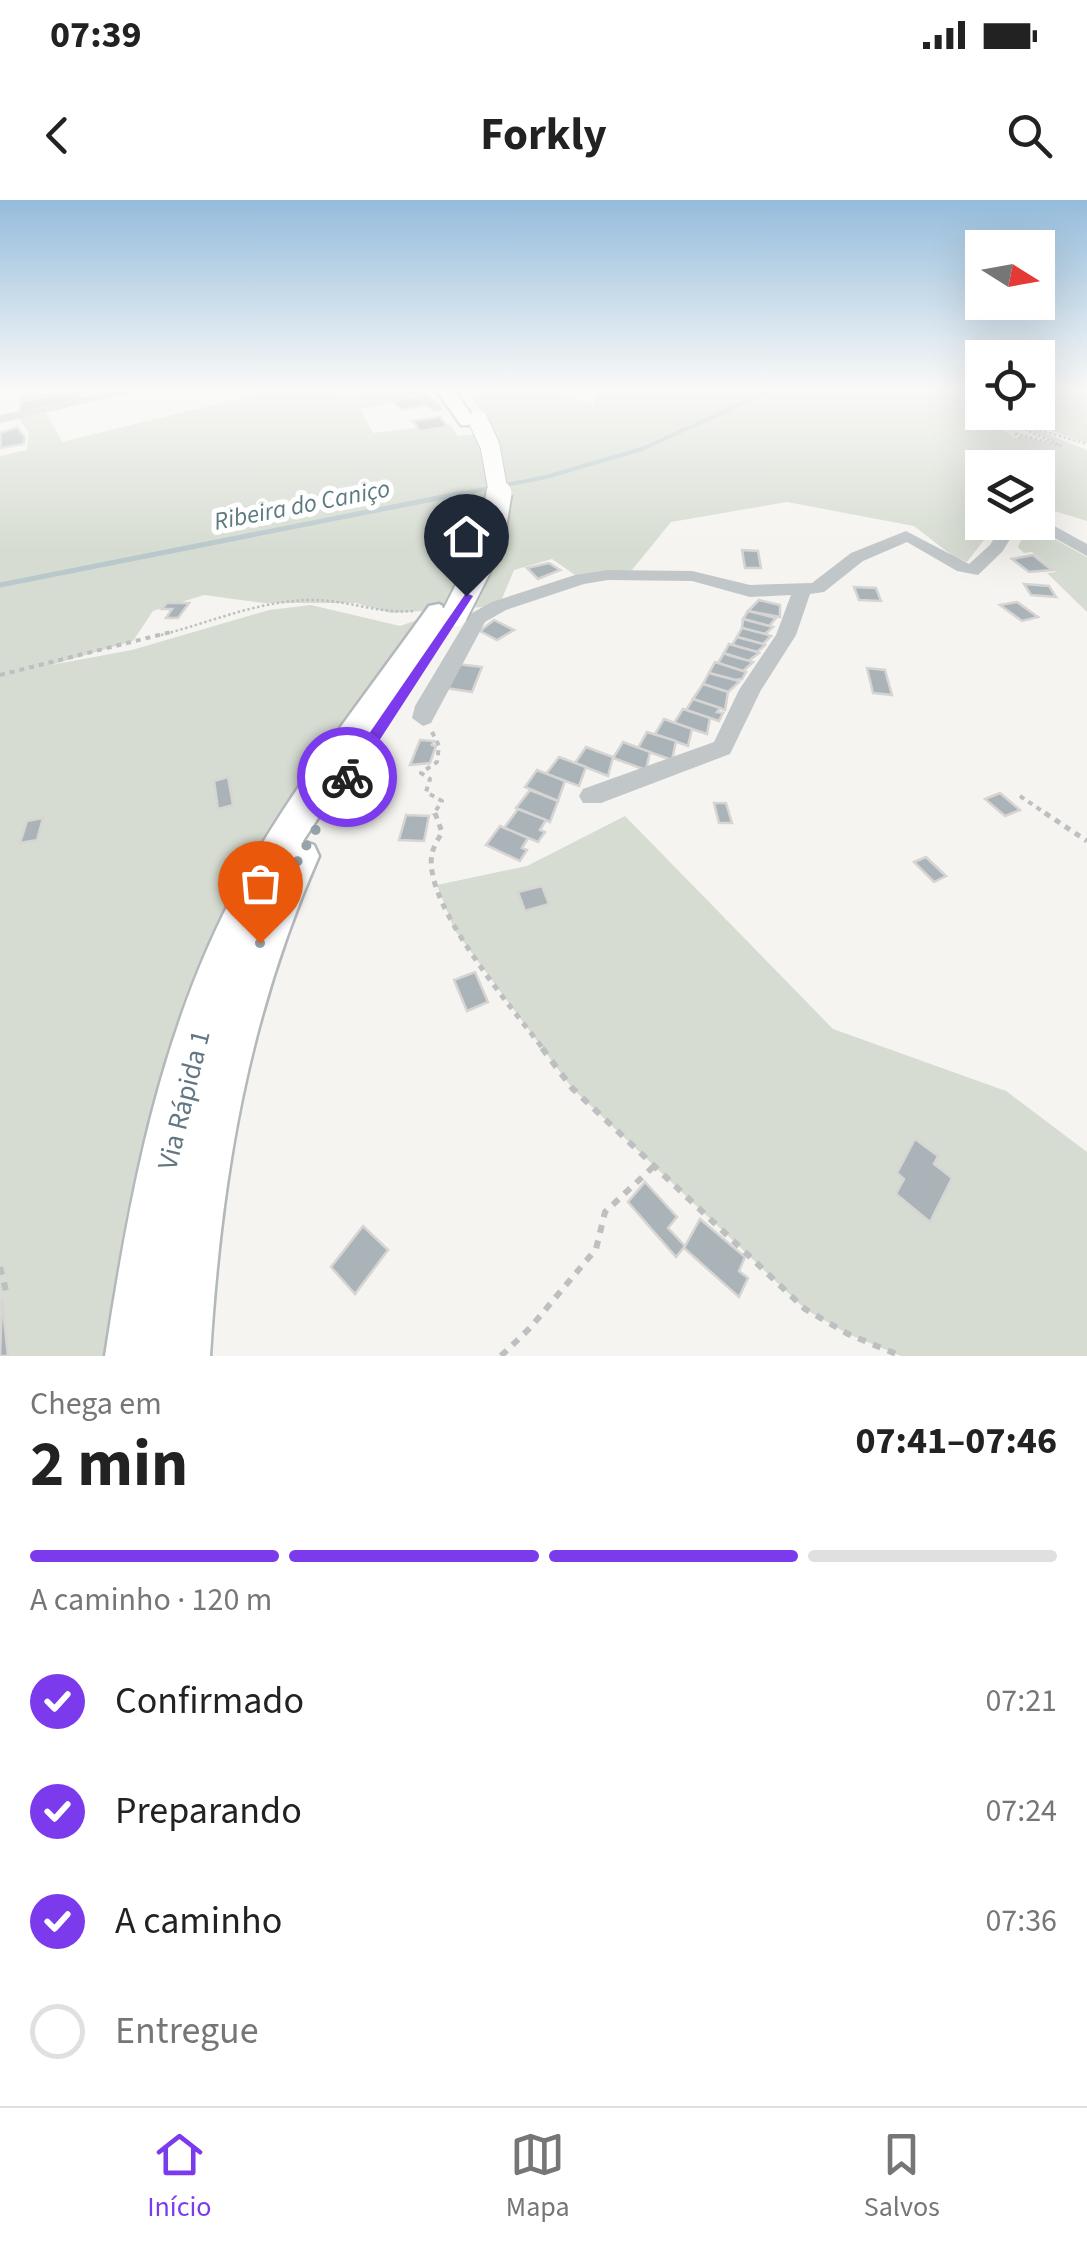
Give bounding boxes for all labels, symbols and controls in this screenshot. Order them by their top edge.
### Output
text: 07:39 [50,8,142,62]
text: Forkly [480,103,607,167]
icon: back [30,108,85,163]
icon: search [1002,108,1057,163]
north arrow [965,230,1055,320]
map controls [965,230,1055,540]
button: locate [965,340,1055,430]
button: layers [965,450,1055,540]
water label: Ribeira do Caniço [211,470,393,540]
pin [424,494,509,597]
icon: home [439,509,494,564]
courier [297,727,397,827]
icon: bike [320,750,375,805]
pin [218,841,303,944]
icon: bag [233,856,288,911]
street label: Via Rápida 1 [147,1026,221,1174]
text: Chega em [30,1381,162,1427]
text: 07:41–07:46 [855,1414,1057,1468]
text: 2 min [30,1418,188,1511]
text: A caminho · 120 m [30,1577,272,1623]
icon: check [30,1674,85,1729]
text: Confirmado [115,1674,304,1728]
text: 07:21 [985,1678,1057,1724]
icon: check [30,1784,85,1839]
text: Preparando [115,1784,302,1838]
text: 07:24 [985,1788,1057,1834]
icon: check [30,1894,85,1949]
text: A caminho [115,1894,282,1948]
text: 07:36 [985,1898,1057,1944]
text: Entregue [115,2004,259,2058]
tab: Início [147,2127,212,2227]
tab: Mapa [506,2127,570,2227]
tab: Salvos [864,2127,940,2227]

